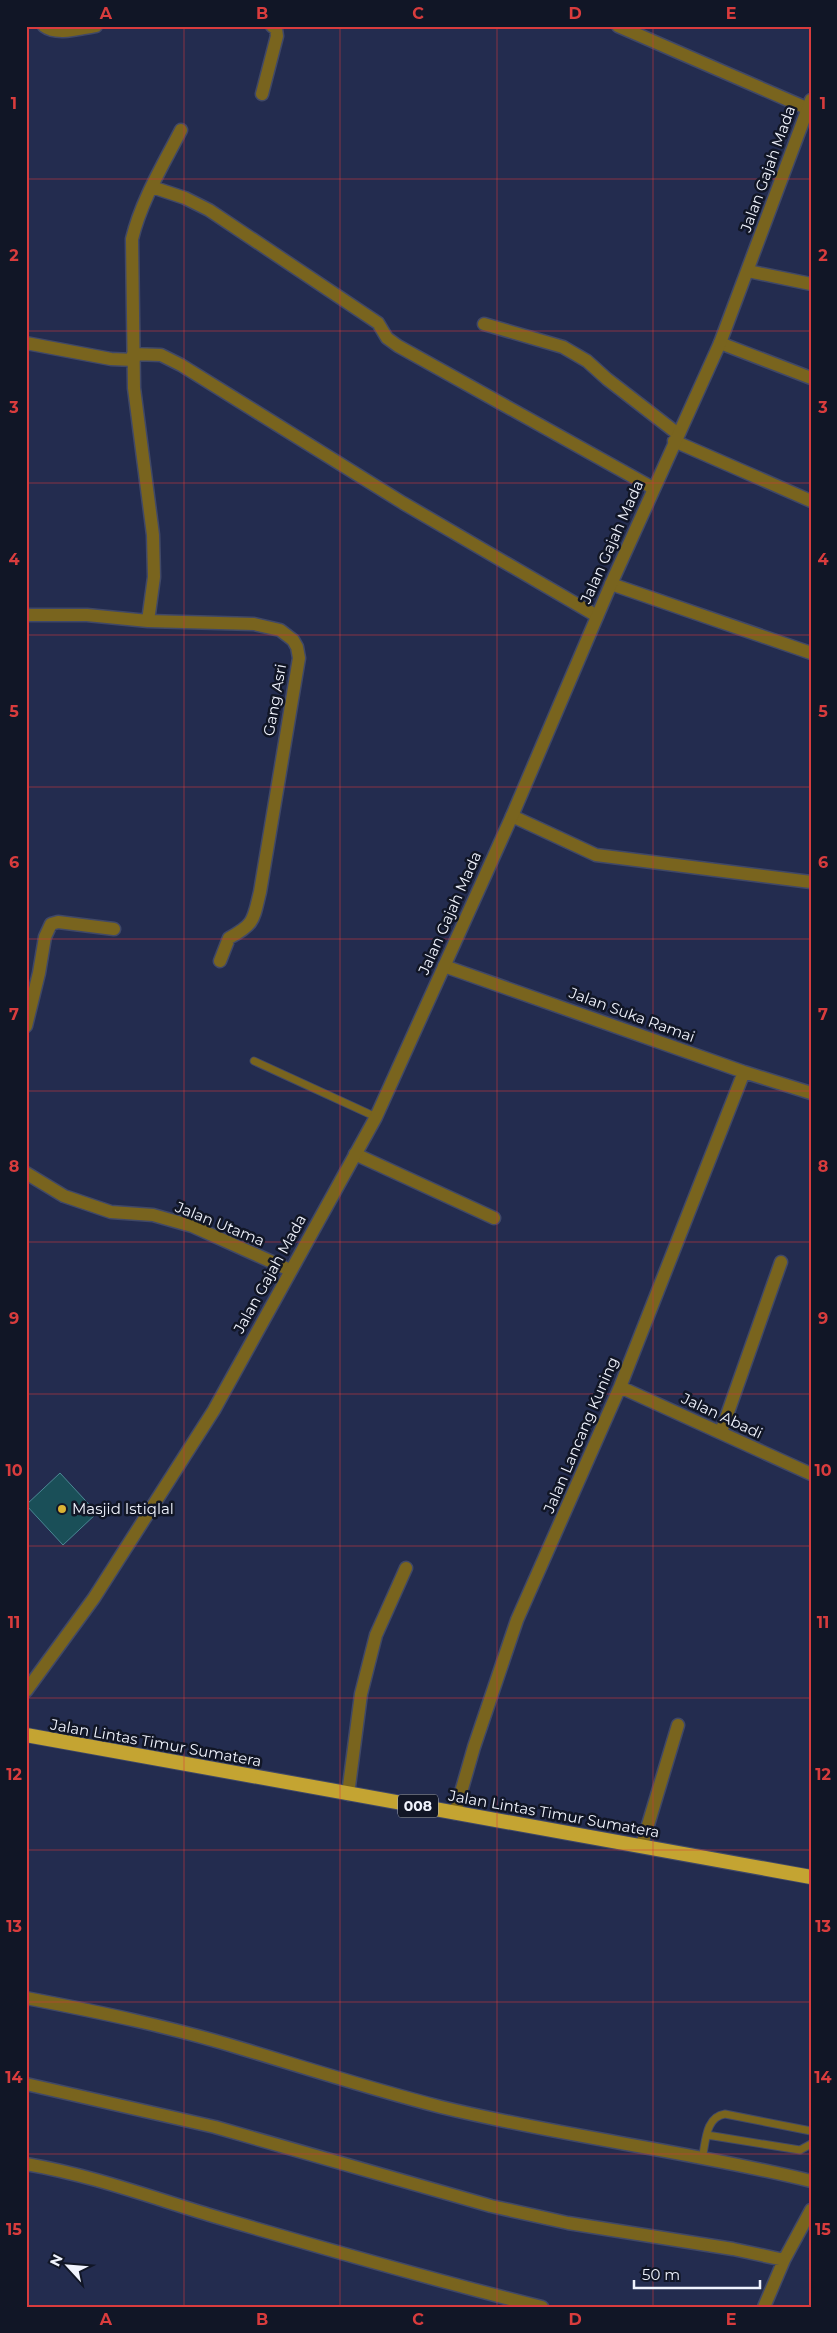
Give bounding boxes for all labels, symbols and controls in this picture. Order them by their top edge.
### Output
text: A [99,4,113,23]
text: B [256,4,268,23]
text: C [412,4,424,23]
text: D [568,4,582,23]
text: E [726,4,736,23]
text: 1 [11,94,17,113]
text: 1 [820,94,826,113]
street label: Jalan Gajah Mada [736,103,799,236]
text: 2 [9,246,19,265]
text: 2 [818,246,828,265]
text: 3 [8,398,19,417]
text: 3 [817,398,828,417]
street label: Jalan Gajah Mada [575,477,647,607]
text: 4 [8,550,20,569]
text: 4 [817,550,829,569]
street label: Gang Asri [259,662,290,737]
text: 5 [9,702,19,721]
text: 5 [818,702,828,721]
street label: Jalan Gajah Mada [413,848,485,978]
text: 6 [9,853,19,872]
text: 6 [818,853,828,872]
street label: Jalan Suka Ramai [566,983,698,1046]
text: 7 [9,1005,19,1024]
text: 7 [818,1005,828,1024]
text: 8 [9,1157,19,1176]
text: 8 [818,1157,828,1176]
street label: Jalan Utama [172,1197,268,1250]
street label: Jalan Gajah Mada [229,1211,310,1337]
text: 9 [9,1309,19,1328]
text: 9 [818,1309,828,1328]
street label: Jalan Lancang Kuning [539,1354,622,1517]
street label: Jalan Abadi [678,1388,766,1443]
text: 10 [5,1461,23,1480]
text: 10 [814,1461,832,1480]
place label: Masjid Istiqlal [72,1499,174,1518]
marker: Masjid Istiqlal [56,1503,68,1515]
text: 11 [8,1613,20,1632]
text: 11 [817,1613,829,1632]
street label: Jalan Lintas Timur Sumatera [48,1714,263,1770]
text: 12 [6,1765,22,1784]
text: 12 [815,1765,831,1784]
street label: Jalan Lintas Timur Sumatera [446,1785,661,1841]
road number: 008 [398,1794,438,1818]
text: 13 [6,1917,22,1936]
text: 13 [815,1917,831,1936]
text: 14 [5,2068,23,2087]
text: 14 [814,2068,832,2087]
text: 15 [6,2220,22,2239]
text: 15 [815,2220,831,2239]
north arrow [42,2240,92,2290]
text: N [46,2251,67,2269]
scale bar [634,2258,761,2290]
text: 50 m [642,2265,680,2284]
text: A [99,2310,113,2329]
text: B [256,2310,268,2329]
text: C [412,2310,424,2329]
text: D [568,2310,582,2329]
text: E [726,2310,736,2329]

